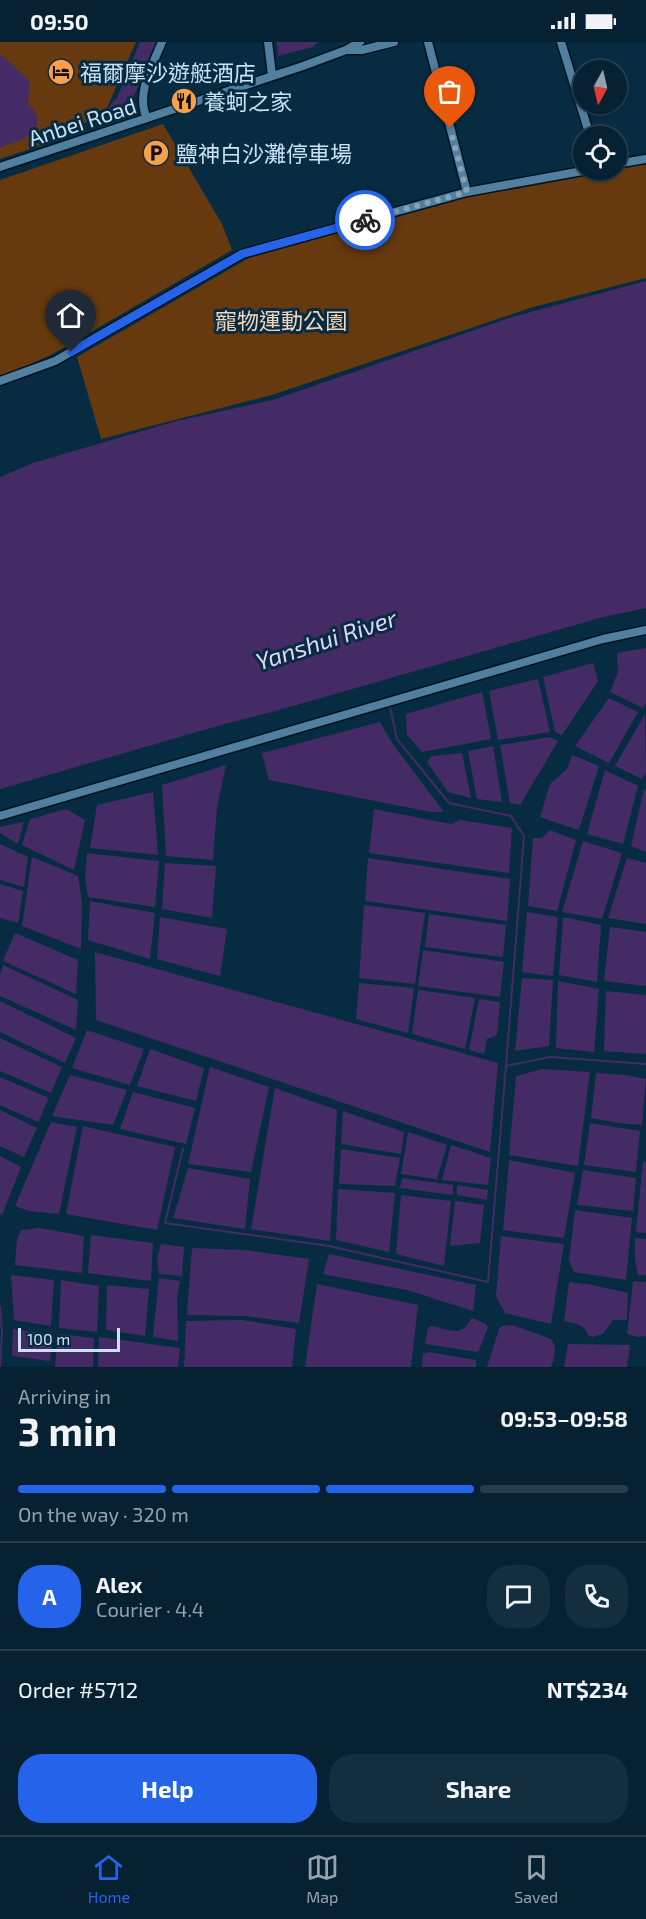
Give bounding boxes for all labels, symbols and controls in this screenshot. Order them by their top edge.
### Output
text: 09:50 [30,8,89,34]
hotel icon: 福爾摩沙遊艇酒店 [46,57,76,87]
place label: 福爾摩沙遊艇酒店 [80,59,256,85]
north arrow [573,60,627,114]
map controls [573,60,627,180]
pin [424,66,475,128]
icon: bag [433,75,466,108]
restaurant icon: 養蚵之家 [169,86,199,116]
place label: 養蚵之家 [204,88,292,114]
street label: Anbei Road [25,91,139,151]
button: locate [573,126,627,180]
parking icon: 鹽神白沙灘停車場 [141,138,171,168]
place label: 鹽神白沙灘停車場 [176,140,352,166]
courier [335,190,395,250]
icon: bike [349,204,382,237]
pin [45,290,96,352]
icon: home [54,299,87,332]
park label: 寵物運動公園 [215,307,347,333]
water label: Yanshui River [252,602,401,675]
scale bar [18,1325,120,1352]
text: 100 m [27,1329,70,1348]
text: Arriving in [18,1384,111,1408]
text: 09:53–09:58 [500,1405,628,1431]
text: 3 min [18,1407,117,1454]
text: On the way · 320 m [18,1502,189,1526]
button: chat [487,1565,550,1628]
button: phone [565,1565,628,1628]
text: Alex [96,1571,142,1597]
text: A [42,1583,57,1609]
text: Courier · 4.4 [96,1597,204,1621]
text: Order #5712 [18,1676,138,1702]
text: NT$234 [547,1676,628,1702]
button: Help [18,1754,317,1823]
button: Share [329,1754,628,1823]
tab: Home [88,1851,130,1906]
tab: Map [306,1851,339,1906]
tab: Saved [514,1851,558,1906]

